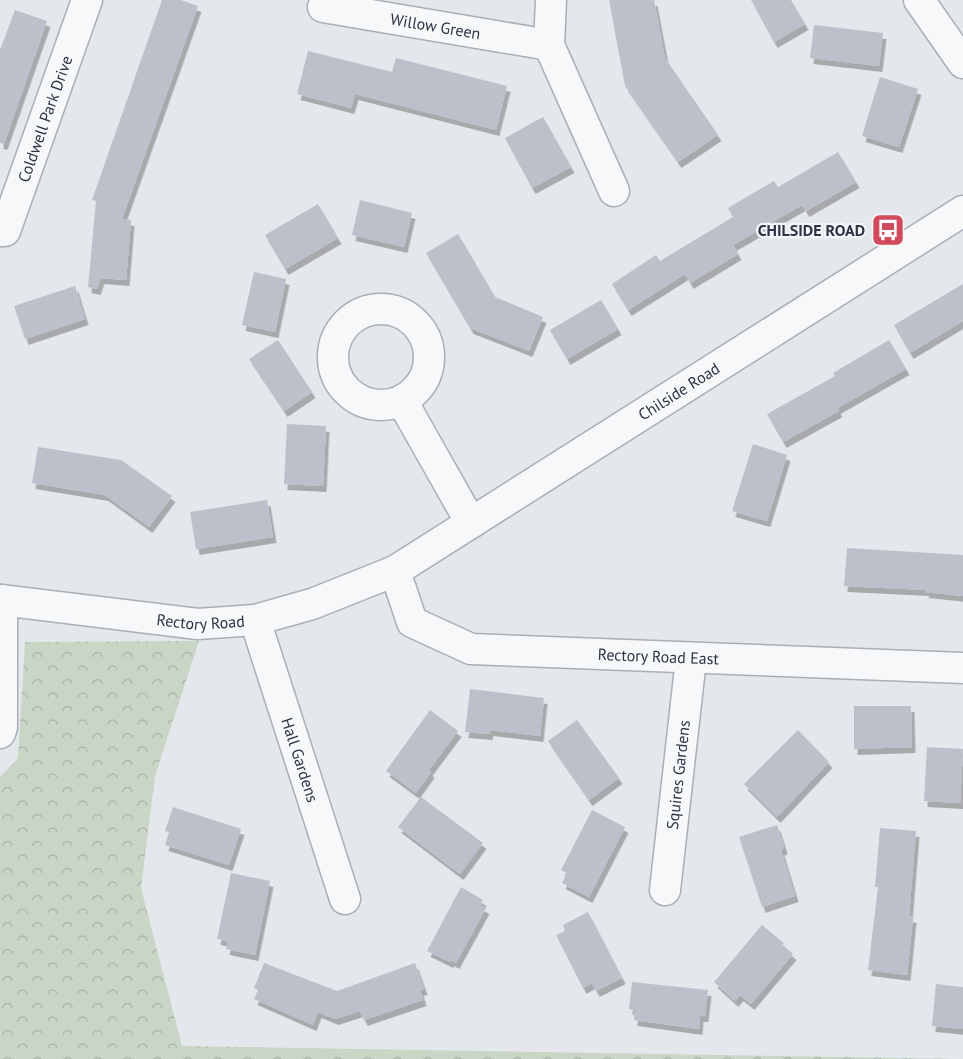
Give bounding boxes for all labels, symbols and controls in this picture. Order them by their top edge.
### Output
street label: Willow Green [389,8,482,43]
street label: Coldwell Park Drive [13,53,76,185]
bus stop icon: CHILSIDE ROAD [870,212,906,248]
place label: CHILSIDE ROAD [758,220,865,240]
street label: Chilside Road [634,358,723,424]
street label: Rectory Road [156,609,245,634]
street label: Rectory Road East [597,644,720,669]
street label: Hall Gardens [277,715,323,805]
street label: Squires Gardens [662,719,694,831]

